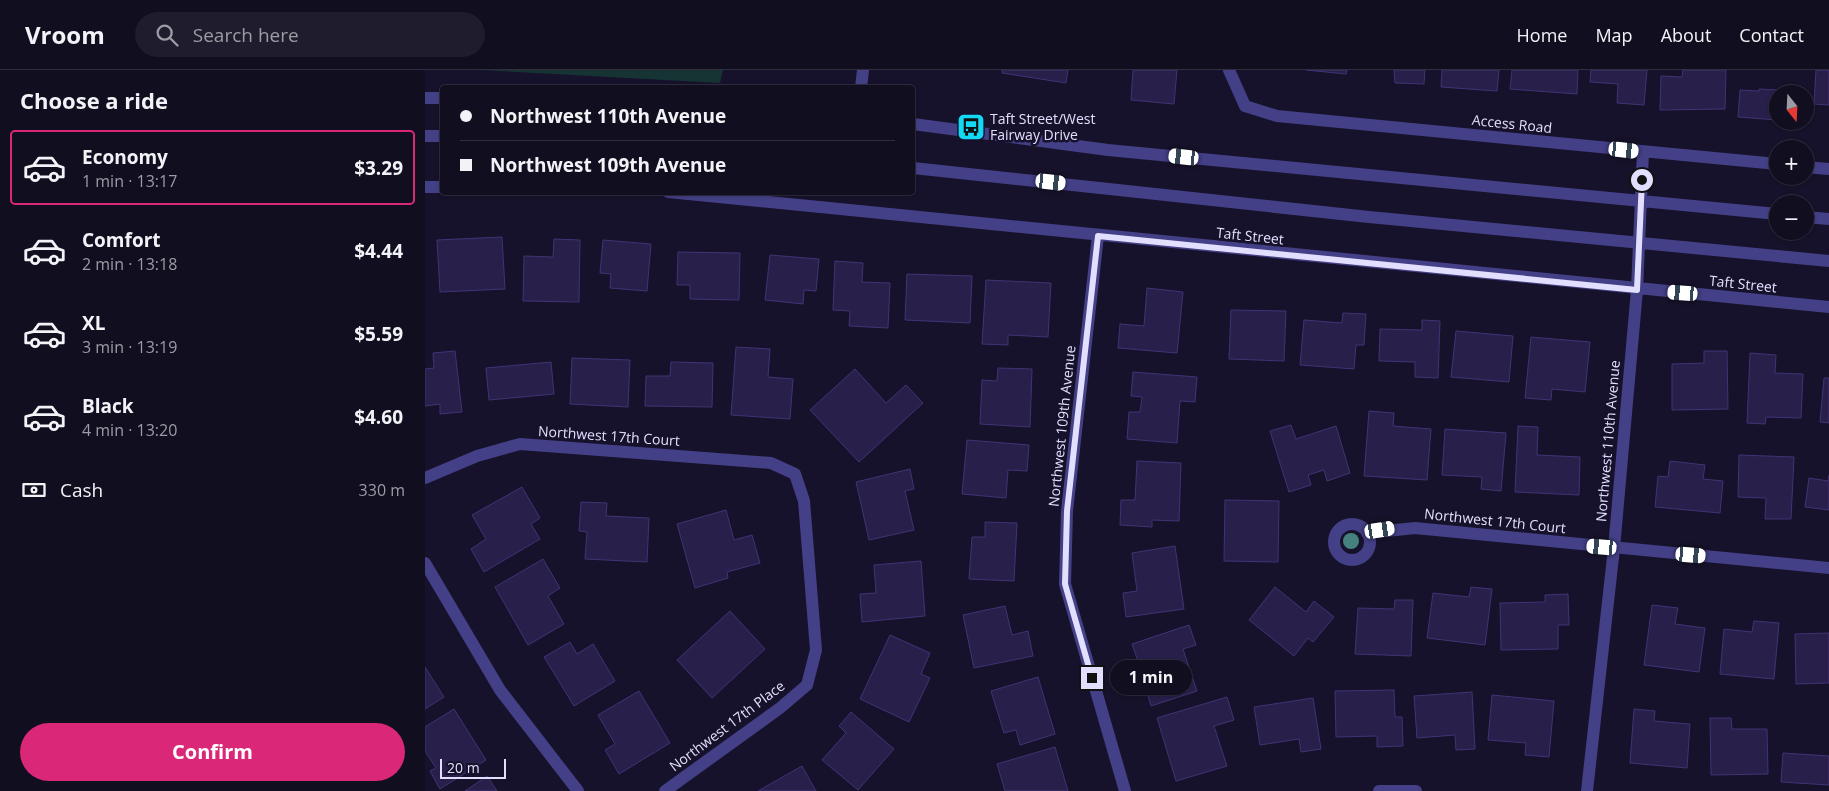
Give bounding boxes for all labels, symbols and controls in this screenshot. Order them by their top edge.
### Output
search box [135,12,485,57]
text: Vroom [25,18,105,51]
icon: search [153,21,181,49]
text: Search here [193,22,299,48]
text: Home [1517,23,1567,47]
text: Map [1595,23,1633,47]
text: About [1661,23,1711,47]
text: Contact [1739,23,1804,47]
text: Choose a ride [20,85,168,115]
north arrow [1769,85,1814,130]
map controls [1769,85,1814,240]
text: Northwest 110th Avenue [490,103,726,129]
place label: Taft Street/West Fairway Drive [990,109,1096,144]
street label: Access Road [1471,110,1553,137]
bus stop icon: Taft Street/West Fairway Drive [956,112,986,142]
button: + [1769,140,1814,185]
car [1608,141,1639,159]
text: Economy [82,144,168,170]
icon: car [22,145,67,190]
car [1168,148,1199,166]
text: Northwest 109th Avenue [490,152,726,178]
text: $3.29 [354,155,403,181]
route start [1631,169,1653,191]
text: 1 min · 13:17 [82,170,177,192]
car [1035,173,1066,191]
button: − [1769,195,1814,240]
street label: Taft Street [1215,223,1285,249]
text: Comfort [82,227,161,253]
icon: car [22,228,67,273]
text: $4.44 [354,238,403,264]
text: 2 min · 13:18 [82,253,177,275]
street label: Taft Street [1708,271,1778,297]
car [1667,284,1698,302]
text: XL [82,310,105,336]
icon: car [22,311,67,356]
text: $5.59 [354,321,403,347]
text: 3 min · 13:19 [82,336,177,358]
street label: Northwest 109th Avenue [1044,344,1079,508]
street label: Northwest 110th Avenue [1591,359,1624,523]
text: Black [82,393,134,419]
icon: car [22,394,67,439]
text: $4.60 [354,404,403,430]
text: 4 min · 13:20 [82,419,177,441]
street label: Northwest 17th Court [538,421,681,450]
icon: cash [20,476,48,504]
text: Cash [60,477,103,503]
text: 330 m [359,479,405,501]
street label: Northwest 17th Court [1423,504,1567,537]
car [1364,520,1395,540]
car [1586,538,1617,556]
car [1675,546,1706,564]
callout: 1 min [1109,660,1192,696]
text: 1 min [1129,666,1173,688]
route end [1081,667,1103,689]
street label: Northwest 17th Place [665,676,788,775]
button: Confirm [20,723,405,781]
scale bar [440,756,506,779]
text: 20 m [447,758,480,777]

